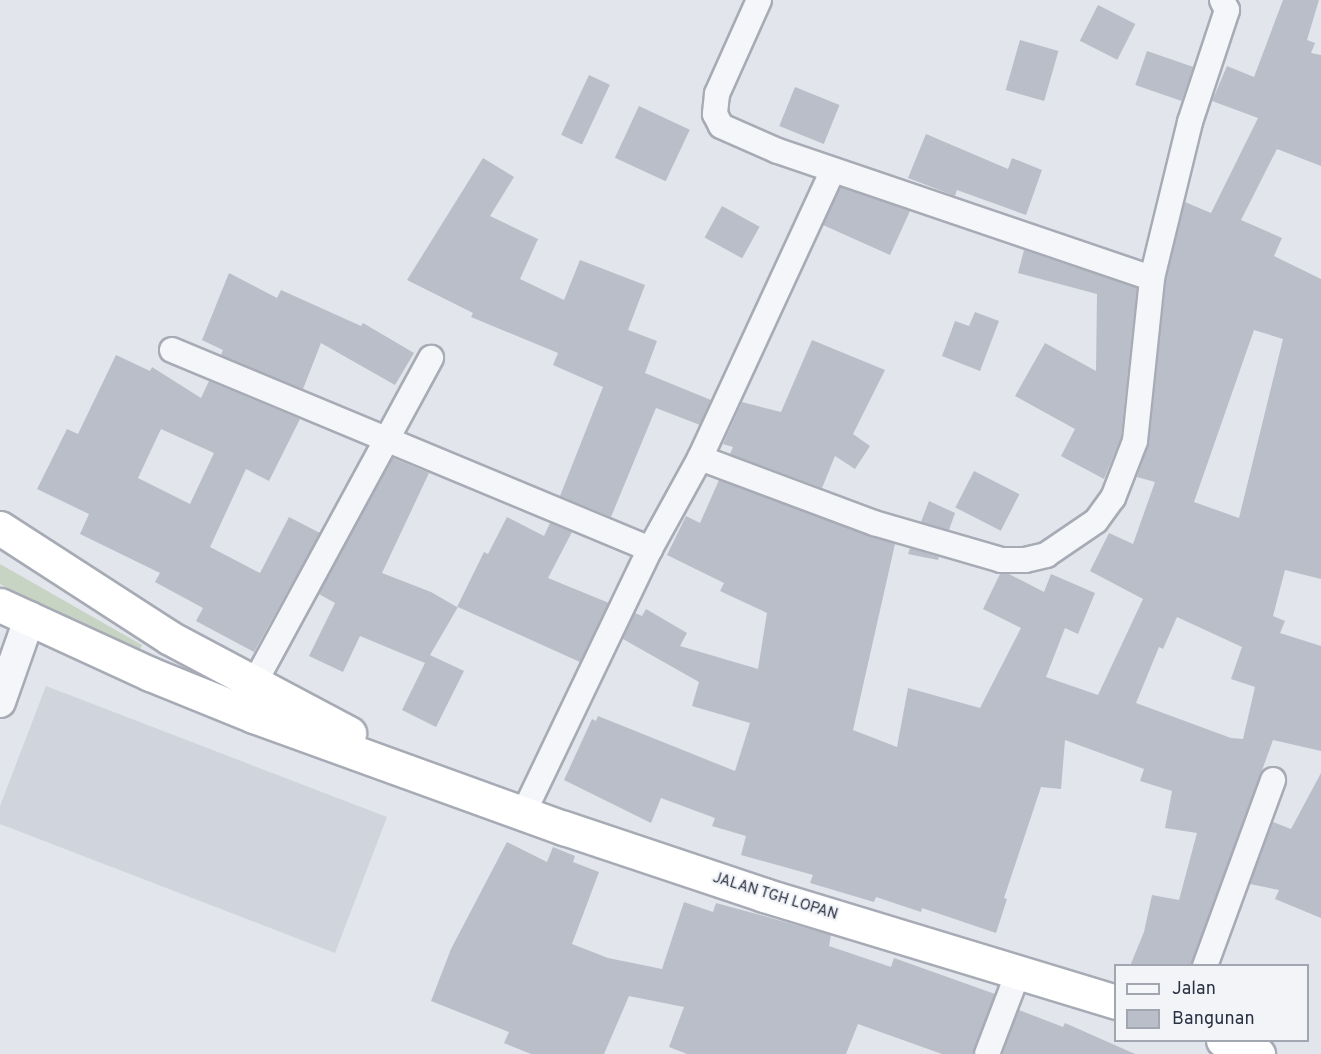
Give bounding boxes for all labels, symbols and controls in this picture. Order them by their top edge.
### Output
street label: JALAN TGH LOPAN [710,869,840,925]
legend [1114,964,1309,1042]
text: Jalan [1172,978,1216,1001]
text: Bangunan [1172,1008,1255,1031]

